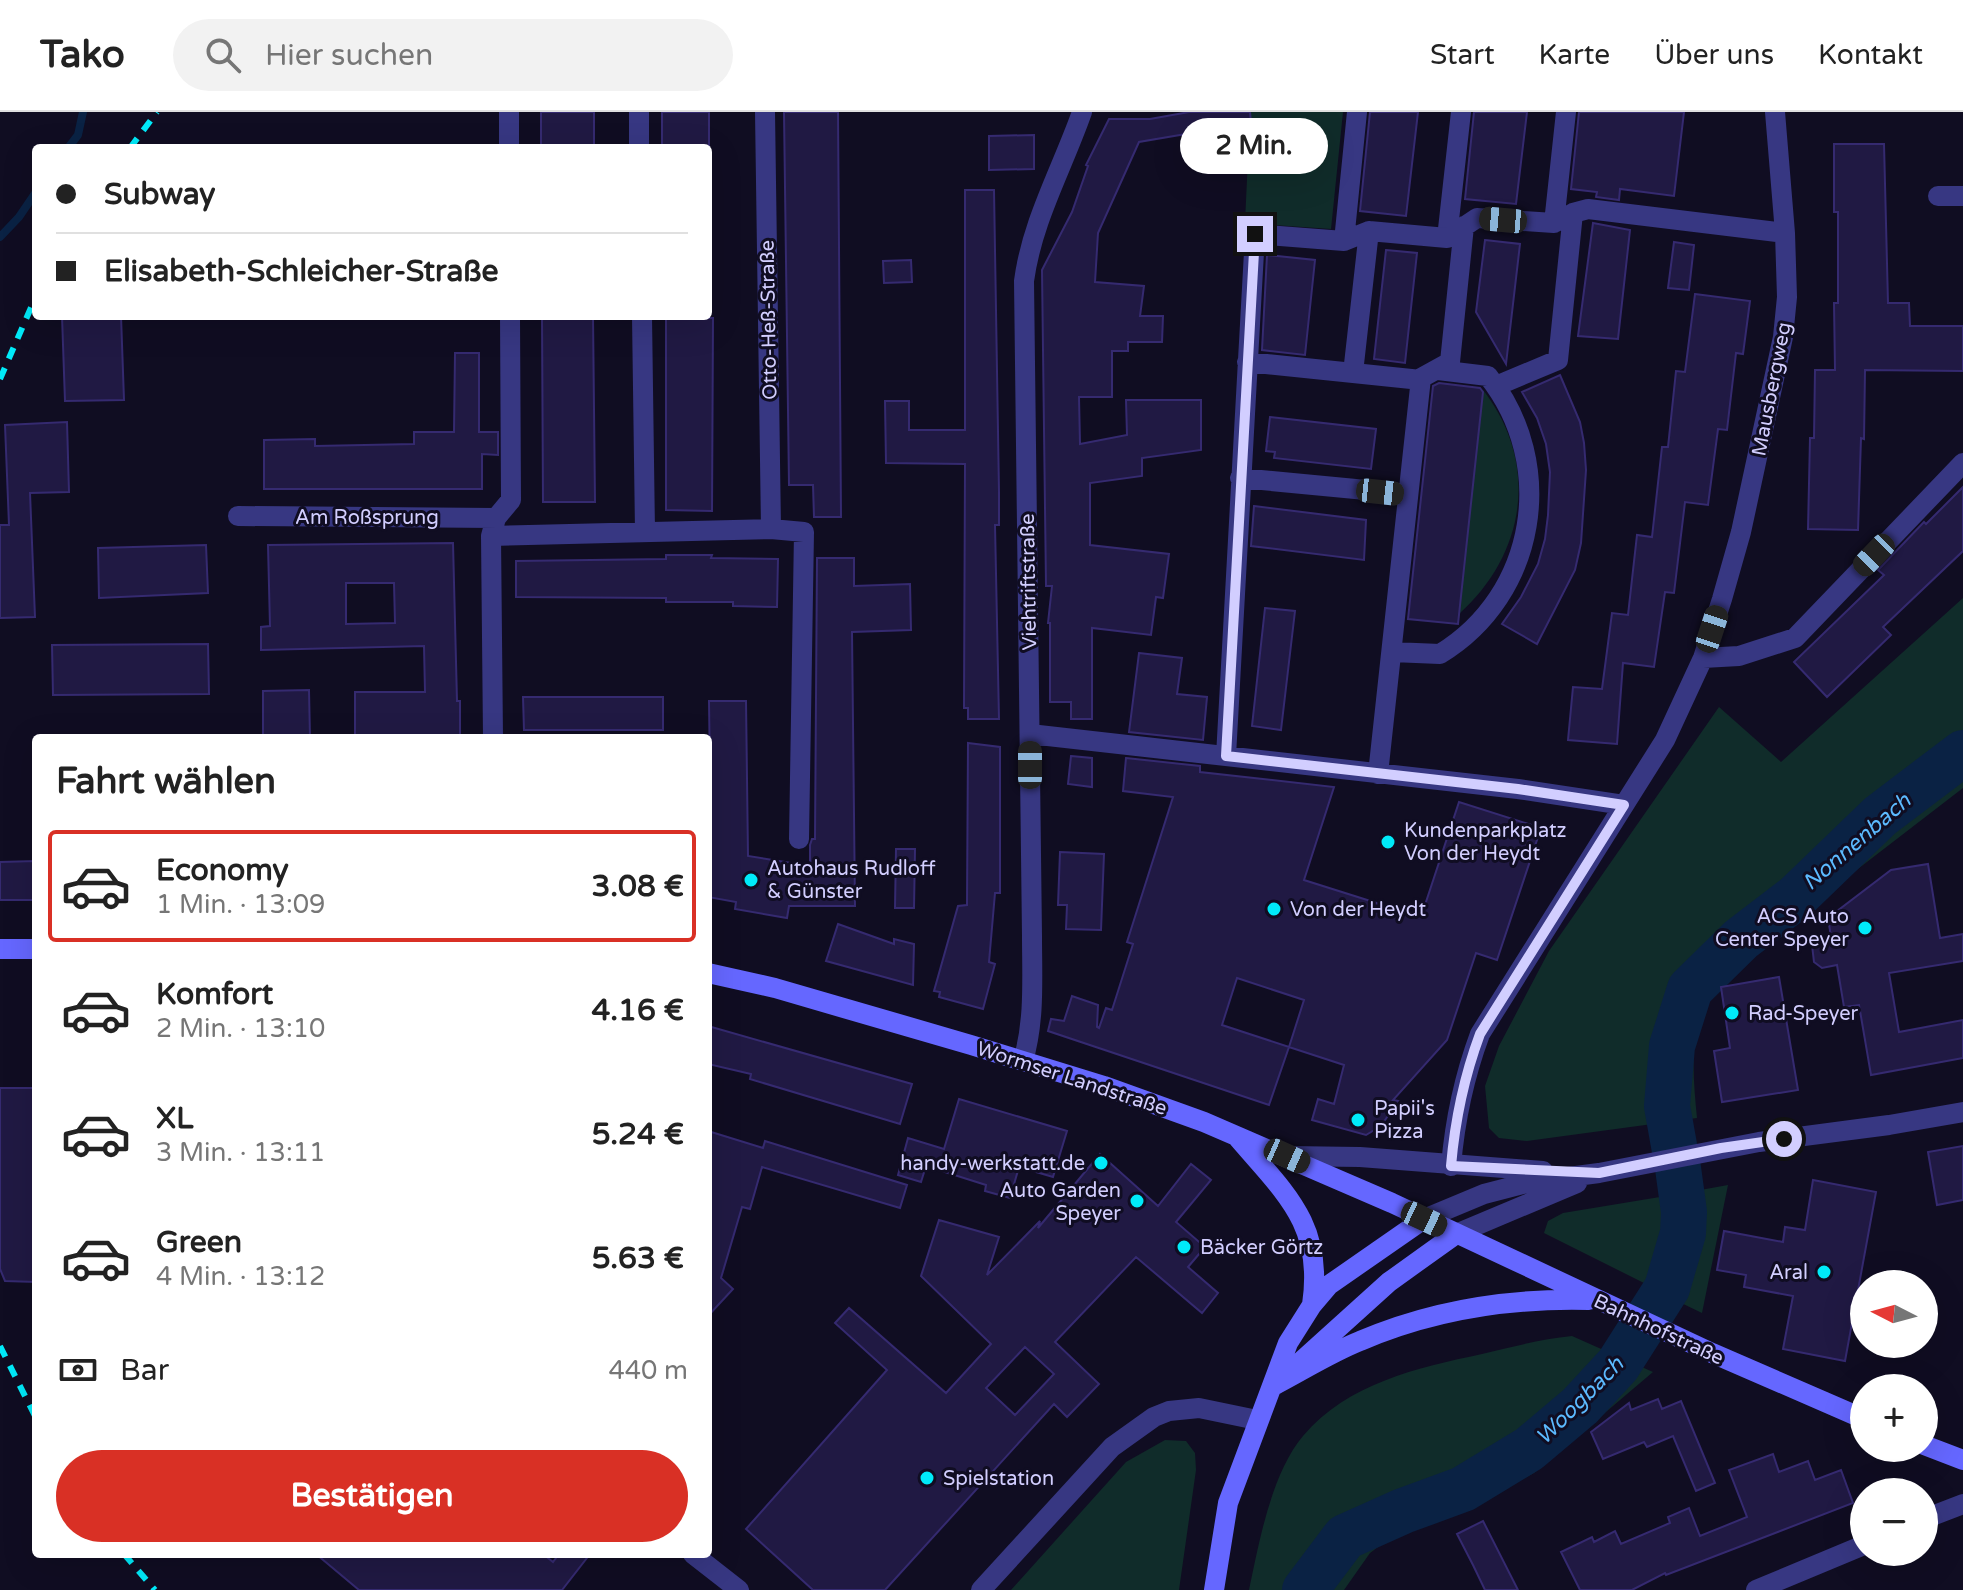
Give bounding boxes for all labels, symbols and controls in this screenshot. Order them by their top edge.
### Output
search box [173,19,733,91]
text: Tako [40,32,125,78]
icon: search [201,33,245,77]
text: Hier suchen [265,37,433,74]
text: Start [1430,38,1495,72]
text: Karte [1539,38,1610,72]
text: Über uns [1654,38,1774,72]
text: Kontakt [1818,38,1923,72]
callout: 2 Min. [1181,118,1329,174]
text: 2 Min. [1215,130,1293,161]
text: Subway [104,176,215,213]
car [1478,206,1528,234]
route end [1237,216,1273,252]
street label: Otto-Heß-Straße [756,240,782,400]
text: Elisabeth-Schleicher-Straße [104,253,499,290]
street label: Mausbergweg [1747,320,1797,458]
car [1355,478,1405,506]
street label: Am Roßsprung [295,506,439,530]
street label: Viehtriftstraße [1016,513,1042,651]
car [1849,529,1899,581]
car [1693,602,1731,656]
car [1018,741,1042,789]
text: Fahrt wählen [56,760,276,803]
water label: Nonnenbach [1797,787,1916,896]
place label: Kundenparkplatz Von der Heydt [1404,819,1567,866]
marker: Kundenparkplatz Von der Heydt [1379,833,1397,851]
icon: car [60,850,132,922]
text: Economy [156,852,289,889]
place label: Autohaus Rudloff & Günster [767,857,936,904]
text: 3.08 € [591,868,684,905]
marker: Autohaus Rudloff & Günster [742,871,760,889]
text: 1 Min. · 13:09 [156,889,325,920]
place label: Von der Heydt [1290,898,1426,922]
marker: Von der Heydt [1265,900,1283,918]
place label: ACS Auto Center Speyer [1715,905,1849,952]
marker: ACS Auto Center Speyer [1856,919,1874,937]
icon: car [60,974,132,1046]
text: Komfort [156,976,273,1013]
text: 4.16 € [591,992,684,1029]
place label: Rad-Speyer [1748,1002,1859,1026]
marker: Rad-Speyer [1723,1004,1741,1022]
text: 2 Min. · 13:10 [156,1013,325,1044]
street label: Wormser Landstraße [974,1037,1170,1121]
place label: Papii's Pizza [1374,1097,1435,1144]
icon: car [60,1098,132,1170]
text: XL [156,1100,193,1137]
marker: Papii's Pizza [1349,1111,1367,1129]
text: 5.24 € [592,1116,684,1153]
route start [1766,1121,1802,1157]
car [1260,1135,1314,1177]
text: 3 Min. · 13:11 [156,1137,325,1168]
place label: handy-werkstatt.de [900,1152,1085,1176]
marker: handy-werkstatt.de [1092,1154,1110,1172]
place label: Auto Garden Speyer [999,1179,1121,1226]
marker: Auto Garden Speyer [1128,1192,1146,1210]
car [1397,1198,1451,1240]
icon: car [60,1222,132,1294]
text: Green [156,1224,242,1261]
place label: Bäcker Görtz [1200,1236,1323,1260]
marker: Bäcker Görtz [1175,1238,1193,1256]
text: 5.63 € [592,1240,684,1277]
text: 4 Min. · 13:12 [156,1261,325,1292]
place label: Aral [1769,1261,1808,1285]
marker: Aral [1815,1263,1833,1281]
north arrow [1850,1270,1938,1358]
map controls [1850,1270,1938,1566]
street label: Bahnhofstraße [1590,1289,1727,1371]
icon: cash [56,1348,100,1392]
water label: Woogbach [1530,1351,1629,1450]
text: Bar [120,1352,169,1389]
text: 440 m [608,1355,688,1386]
button: + [1850,1374,1938,1462]
button: Bestätigen [56,1450,688,1542]
place label: Spielstation [943,1467,1054,1491]
marker: Spielstation [918,1469,936,1487]
button: − [1850,1478,1938,1566]

